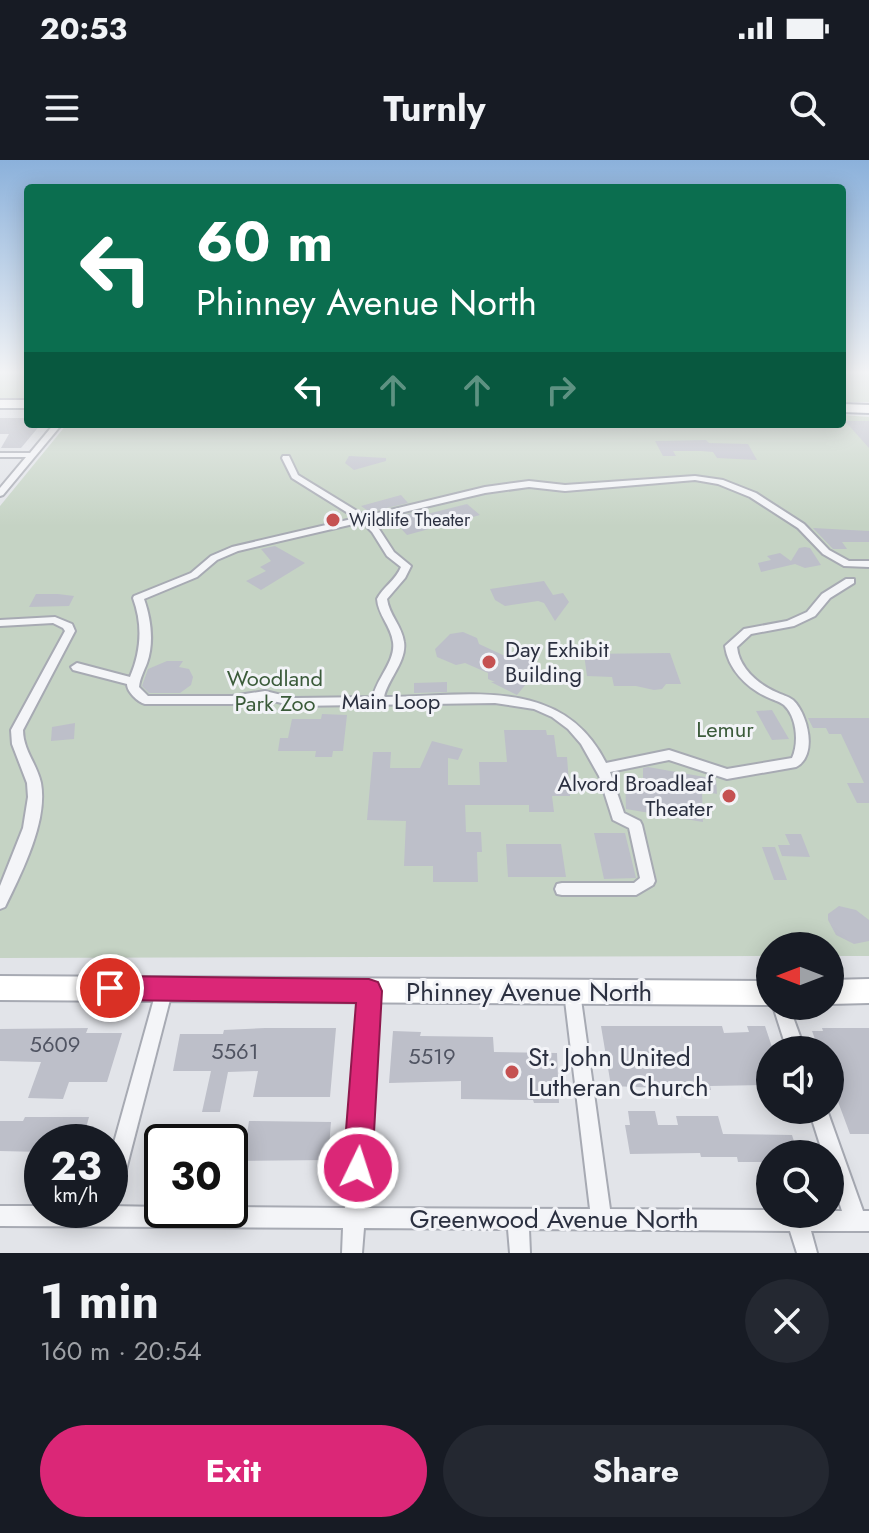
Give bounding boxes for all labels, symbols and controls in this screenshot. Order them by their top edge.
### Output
text: 20:53 [40,7,127,50]
text: Turnly [384,82,486,134]
icon: menu [40,86,84,130]
icon: search [785,86,829,130]
text: 60 m [196,201,333,282]
icon: left [64,216,168,320]
text: Phinney Avenue North [196,276,537,328]
icon: left [287,368,331,412]
icon: ahead [371,368,415,412]
icon: ahead [455,368,499,412]
icon: right [539,368,583,412]
place label: Wildlife Theater [349,507,471,533]
marker: Wildlife Theater [324,511,342,529]
place label: Day Exhibit Building [505,633,610,690]
marker: Day Exhibit Building [480,653,498,671]
park label: Woodland Park Zoo [227,662,323,719]
street label: Main Loop [342,685,440,717]
park label: Lemur [696,713,754,745]
place label: Alvord Broadleaf Theater [557,767,714,824]
marker: Alvord Broadleaf Theater [720,787,738,805]
north arrow [756,932,844,1020]
map controls [756,932,844,1228]
pin [76,954,144,1022]
icon: arrive [88,966,132,1010]
street label: Phinney Avenue North [406,973,652,1011]
house number: 5609 [30,1028,80,1060]
house number: 5561 [211,1035,259,1067]
button: sound [756,1036,844,1124]
place label: St. John United Lutheran Church [528,1038,709,1106]
house number: 5519 [408,1040,456,1072]
marker: St. John United Lutheran Church [503,1063,521,1081]
speed limit sign: 30 [144,1124,248,1228]
position arrow [316,1126,400,1210]
text: 23 [50,1137,102,1195]
button: search [756,1140,844,1228]
text: km/h [53,1181,99,1210]
street label: Greenwood Avenue North [409,1200,699,1238]
text: 1 min [40,1267,159,1336]
button: close [745,1279,829,1363]
text: 160 m · 20:54 [40,1332,202,1370]
button: Exit [40,1425,427,1517]
button: Share [443,1425,829,1517]

